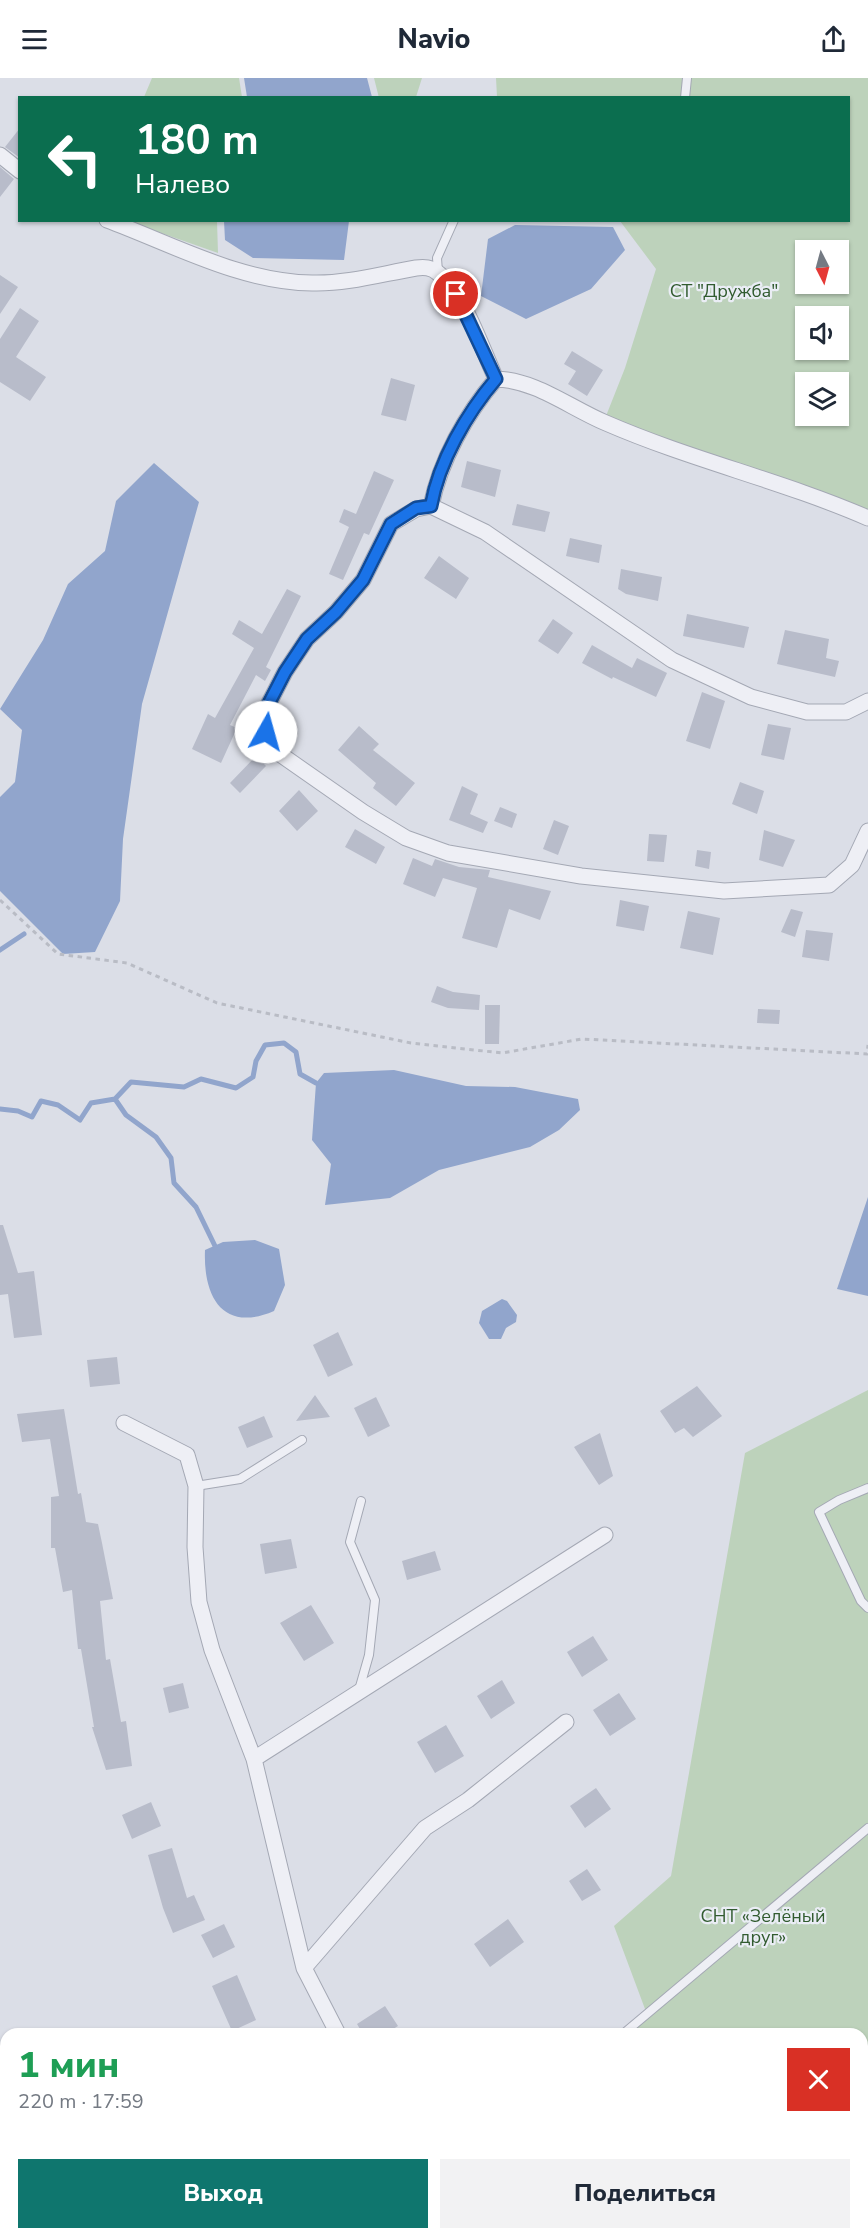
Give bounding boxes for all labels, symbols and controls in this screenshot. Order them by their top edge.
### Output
text: Navio [398,21,470,58]
icon: menu [18,23,51,56]
icon: share [817,23,850,56]
text: 180 m [135,112,259,169]
icon: left [36,120,114,198]
text: Налево [135,166,230,203]
north arrow [795,240,849,294]
map controls [795,240,849,426]
pin [430,268,481,319]
icon: arrive [439,277,472,310]
park label: СТ "Дружба" [670,279,778,303]
button: sound [795,306,849,360]
button: layers [795,372,849,426]
position arrow [234,700,298,764]
park label: СНТ «Зелёный друг» [701,1904,825,1949]
text: 1 мин [18,2041,119,2090]
button: close [787,2048,850,2111]
text: 220 m · 17:59 [18,2088,144,2115]
button: Выход [18,2159,428,2228]
button: Поделиться [440,2159,850,2228]

